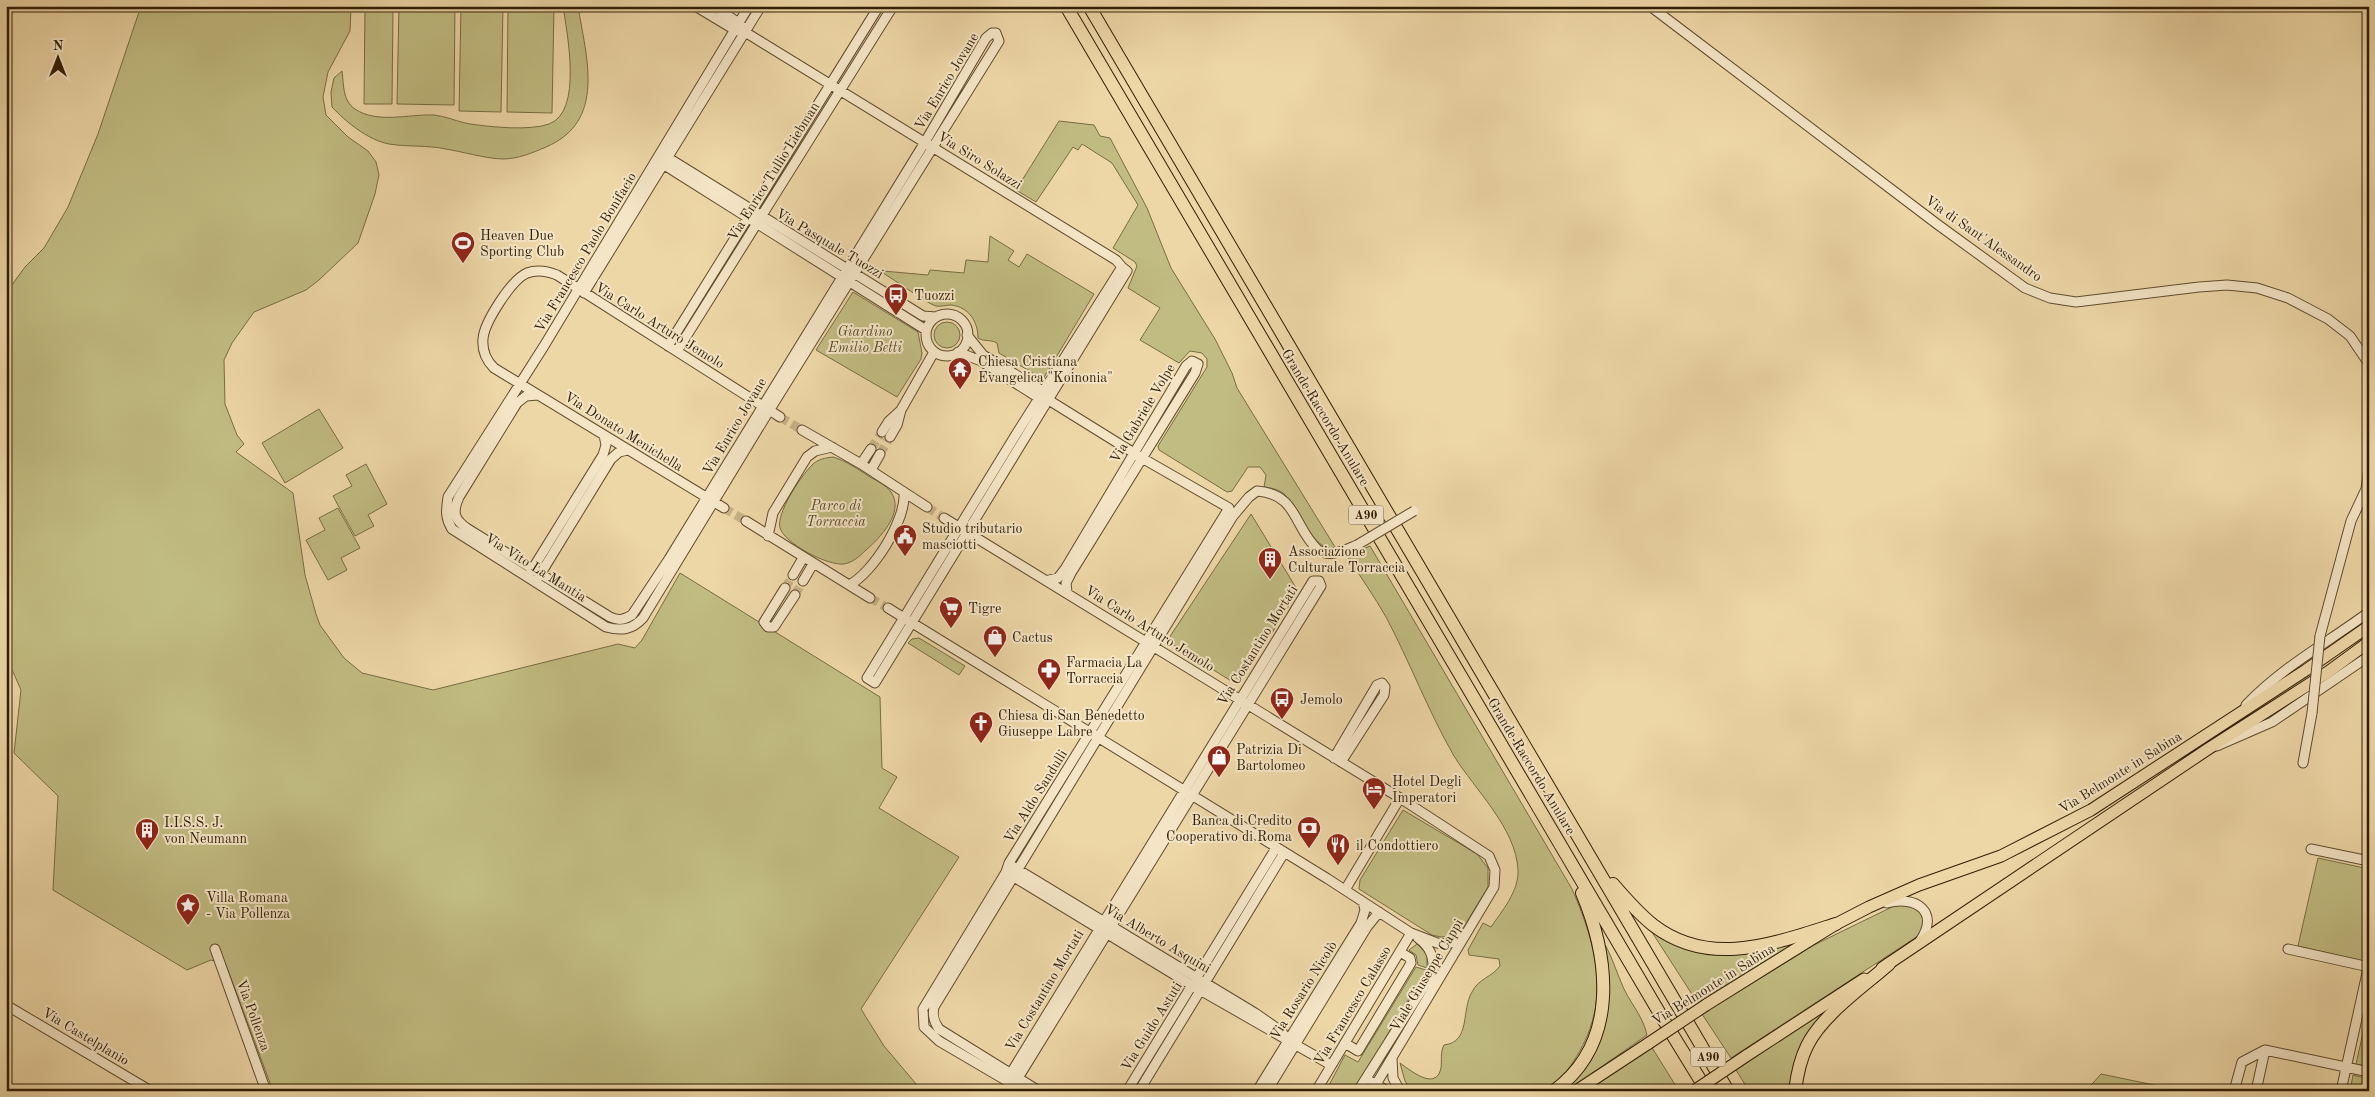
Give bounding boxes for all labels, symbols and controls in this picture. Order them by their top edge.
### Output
street label: Via Enrico Jovane [912,31,981,132]
north arrow [32,32,82,82]
text: N [53,39,64,53]
street label: Via Enrico Tullio Liebman [725,99,823,243]
street label: Via Siro Solazzi [935,129,1024,192]
street label: Via Francesco Paolo Bonifacio [533,170,639,335]
street label: Via di Sant'Alessandro [1923,193,2044,284]
street label: Via Pasquale Tuozzi [773,206,886,282]
place label: Heaven Due Sporting Club [480,229,564,259]
sports icon: Heaven Due Sporting Club [450,230,476,264]
street label: Via Carlo Arturo Jemolo [592,280,727,371]
bus stop icon: Tuozzi [883,282,909,316]
place label: Tuozzi [914,289,955,303]
park label: Giardino Emilio Betti [827,325,902,355]
street label: Grande Raccordo Anulare [1279,347,1371,488]
place label: Chiesa Cristiana Evangelica "Koinonia" [978,355,1113,385]
temple icon: Chiesa Cristiana Evangelica "Koinonia" [947,356,973,390]
street label: Via Gabriele Volpe [1108,361,1178,466]
street label: Via Enrico Jovane [700,376,769,477]
street label: Via Donato Menichella [562,390,685,474]
park label: Parco di Torraccia [806,499,866,529]
road number: A90 [1348,506,1384,524]
place label: Studio tributario masciotti [922,522,1022,552]
public building icon: Studio tributario masciotti [892,523,918,557]
street label: Via Vito La Mantia [482,531,589,605]
place label: Associazione Culturale Torraccia [1288,545,1405,575]
building icon: Associazione Culturale Torraccia [1257,546,1283,580]
street label: Via Carlo Arturo Jemolo [1082,583,1217,674]
street label: Via Costantino Mortati [1215,583,1301,708]
supermarket icon: Tigre [938,595,964,629]
place label: Tigre [968,602,1002,616]
shop icon: Cactus [982,624,1008,658]
place label: Cactus [1012,631,1053,645]
place label: Farmacia La Torraccia [1066,656,1142,686]
pharmacy icon: Farmacia La Torraccia [1036,657,1062,691]
bus stop icon: Jemolo [1269,686,1295,720]
place label: Jemolo [1300,693,1343,707]
street label: Grande Raccordo Anulare [1485,696,1577,837]
place label: Chiesa di San Benedetto Giuseppe Labre [998,709,1145,739]
church icon: Chiesa di San Benedetto Giuseppe Labre [968,710,994,744]
street label: Via Belmonte in Sabina [2057,729,2184,816]
place label: Patrizia Di Bartolomeo [1236,743,1305,773]
shop icon: Patrizia Di Bartolomeo [1206,744,1232,778]
street label: Via Aldo Sandulli [1002,747,1070,846]
place label: Hotel Degli Imperatori [1392,775,1462,805]
hotel icon: Hotel Degli Imperatori [1361,776,1387,810]
place label: Banca di Credito Cooperativo di Roma [1166,814,1292,844]
bank icon: Banca di Credito Cooperativo di Roma [1296,815,1322,849]
place label: I.I.S.S. J. von Neumann [164,816,247,846]
building icon: I.I.S.S. J. von Neumann [134,817,160,851]
restaurant icon: il Condottiero [1325,832,1351,866]
place label: il Condottiero [1356,839,1438,853]
place label: Villa Romana - Via Pollenza [206,891,290,921]
place icon: Villa Romana - Via Pollenza [175,892,201,926]
street label: Via Alberto Asquini [1102,902,1213,976]
street label: Viale Giuseppe Cappi [1388,917,1466,1034]
street label: Via Costantino Mortati [1003,927,1087,1054]
street label: Via Rosario Nicolò [1268,939,1340,1042]
street label: Via Belmonte in Sabina [1650,941,1777,1028]
street label: Via Francesco Calasso [1312,944,1394,1067]
street label: Via Pollenza [234,978,273,1053]
street label: Via Guido Astuti [1119,979,1185,1074]
street label: Via Castelplanio [40,1005,131,1068]
road number: A90 [1690,1048,1726,1066]

